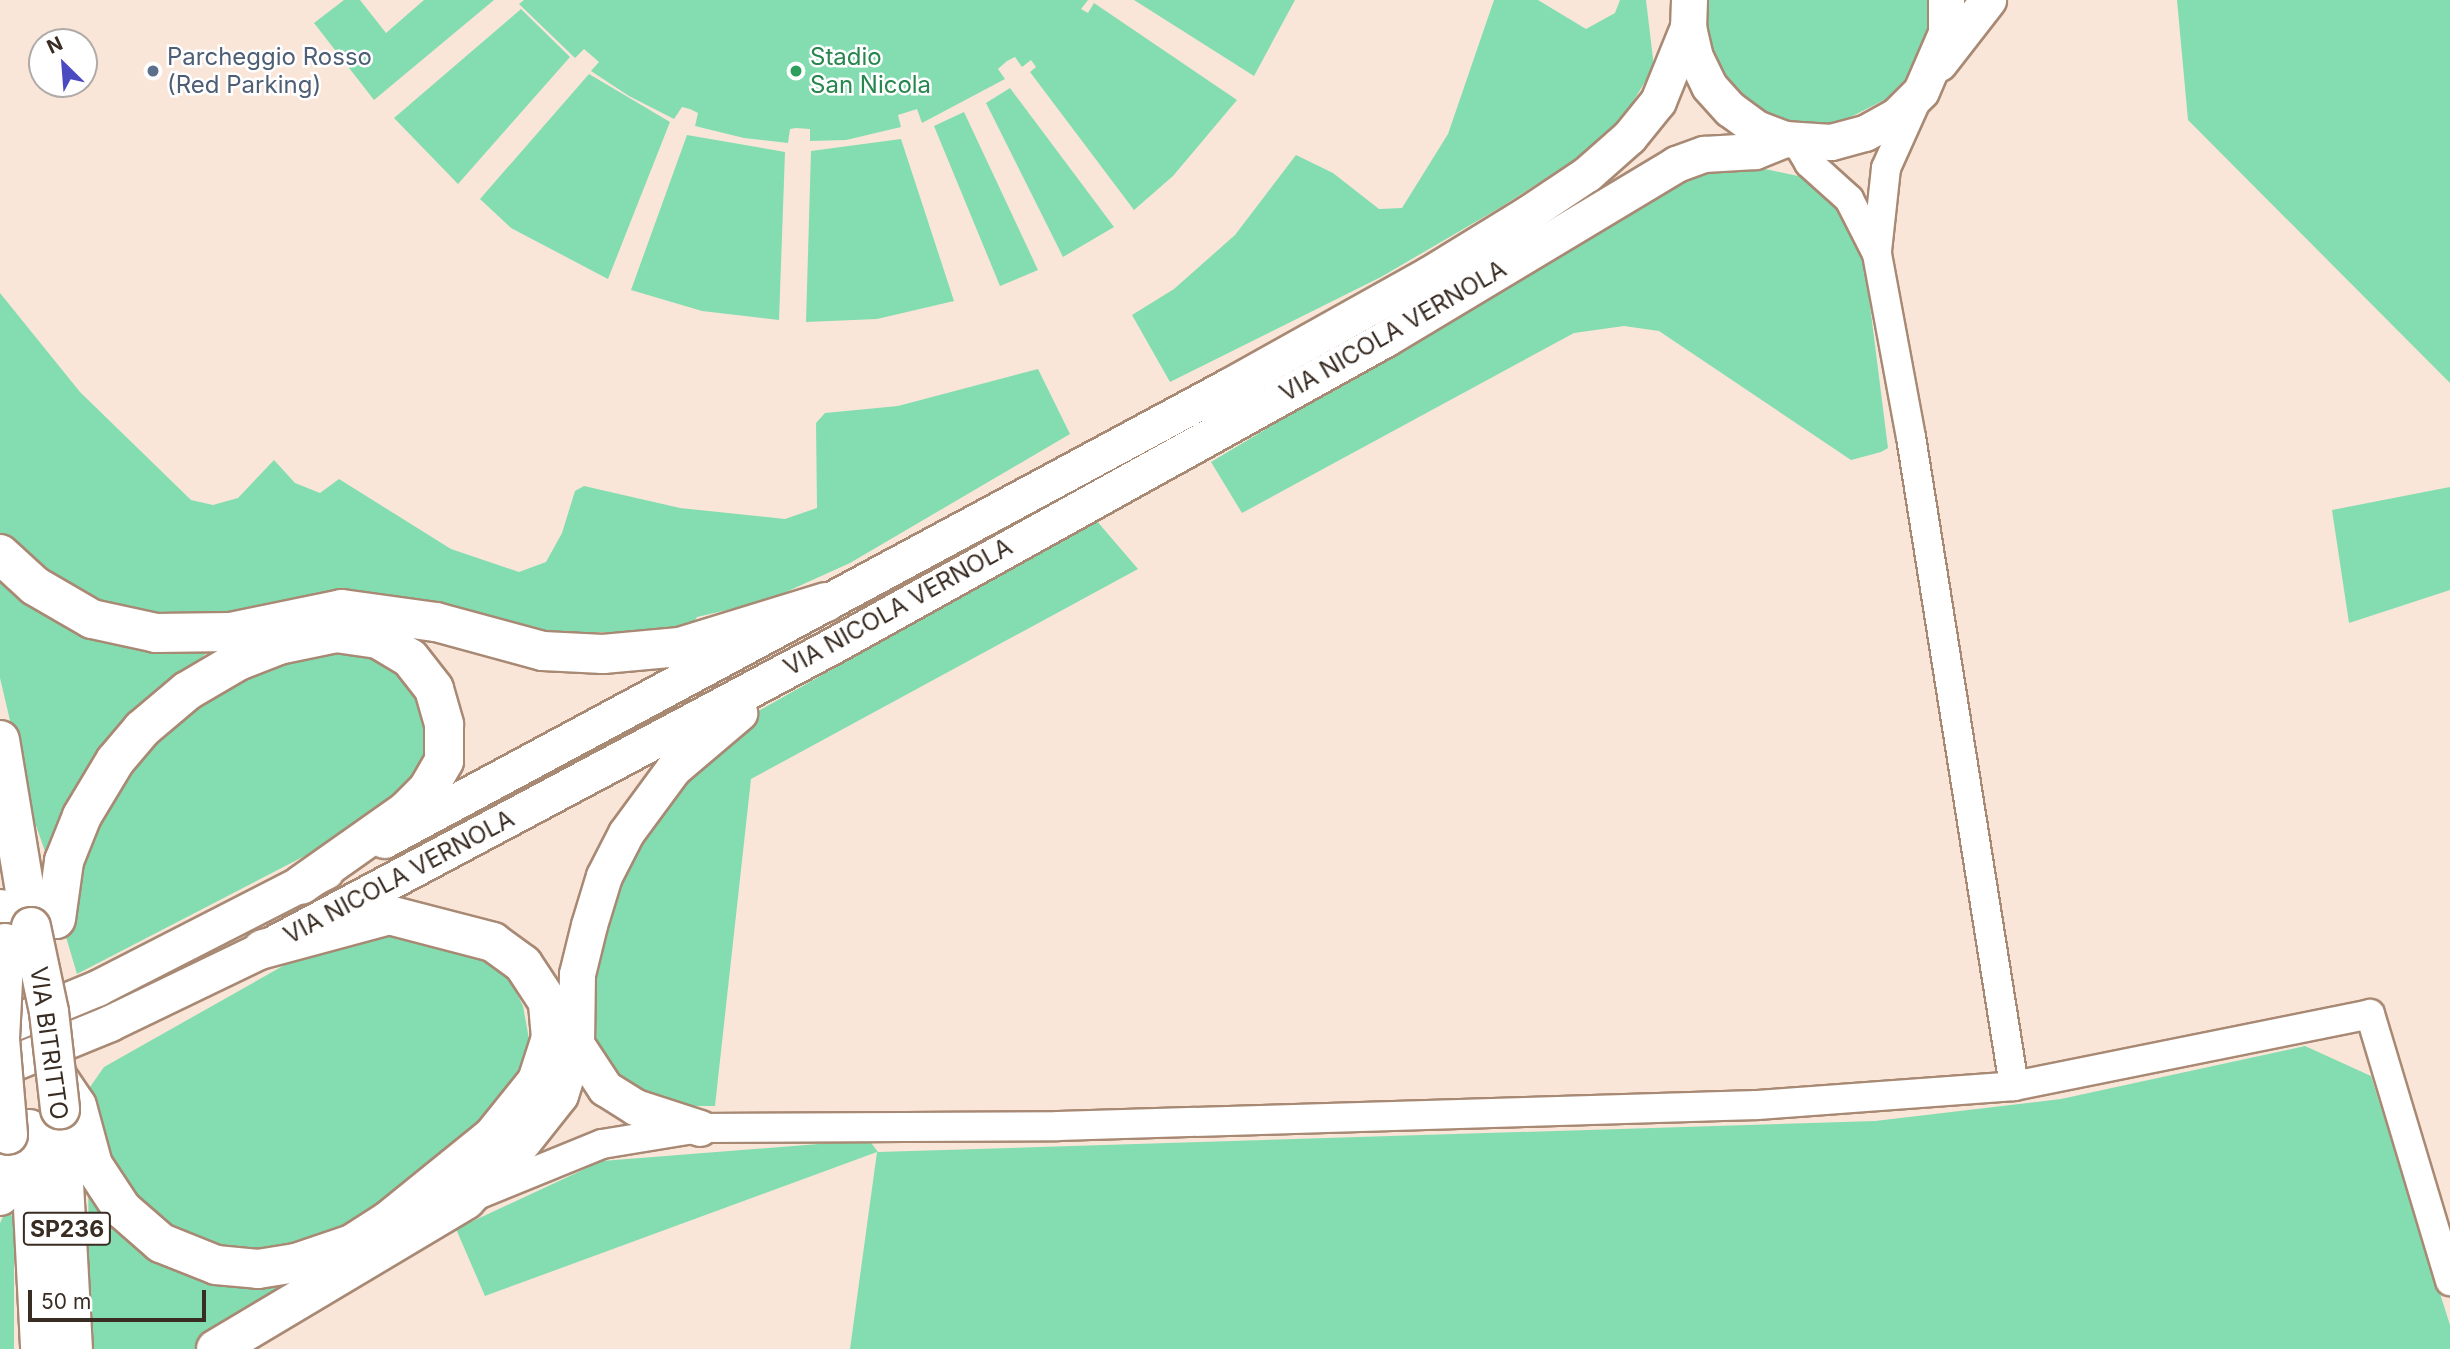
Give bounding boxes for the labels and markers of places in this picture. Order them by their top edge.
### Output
place label: Parcheggio Rosso (Red Parking) [167,43,372,99]
place label: Stadio San Nicola [810,43,931,99]
marker: Parcheggio Rosso (Red Parking) [145,63,161,79]
marker: Stadio San Nicola [788,63,804,79]

